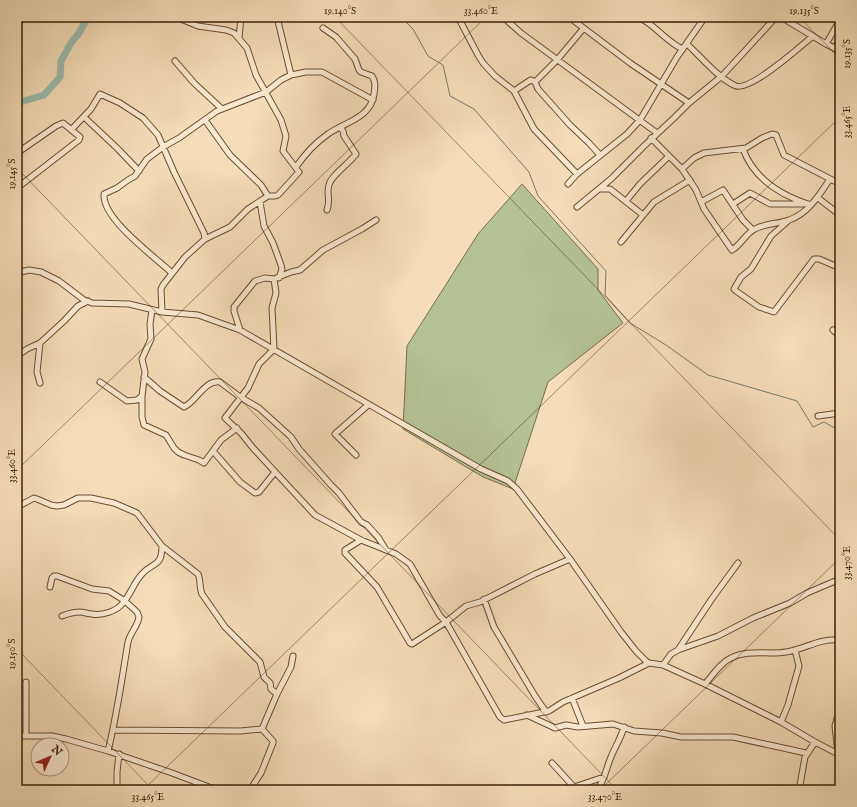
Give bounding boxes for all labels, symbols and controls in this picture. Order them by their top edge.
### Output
text: 19.140°S [324,5,356,18]
text: 33.460°E [464,5,498,18]
text: 19.135°S [789,5,819,18]
text: 19.135°S [841,39,854,69]
text: 33.465°E [841,106,854,138]
text: 19.145°S [6,159,19,189]
text: 33.460°E [6,449,19,483]
text: 33.470°E [841,546,854,580]
text: 19.150°S [6,639,19,669]
north arrow [30,737,70,777]
text: N [47,742,65,759]
text: 33.465°E [132,791,164,804]
text: 33.470°E [588,791,622,804]

